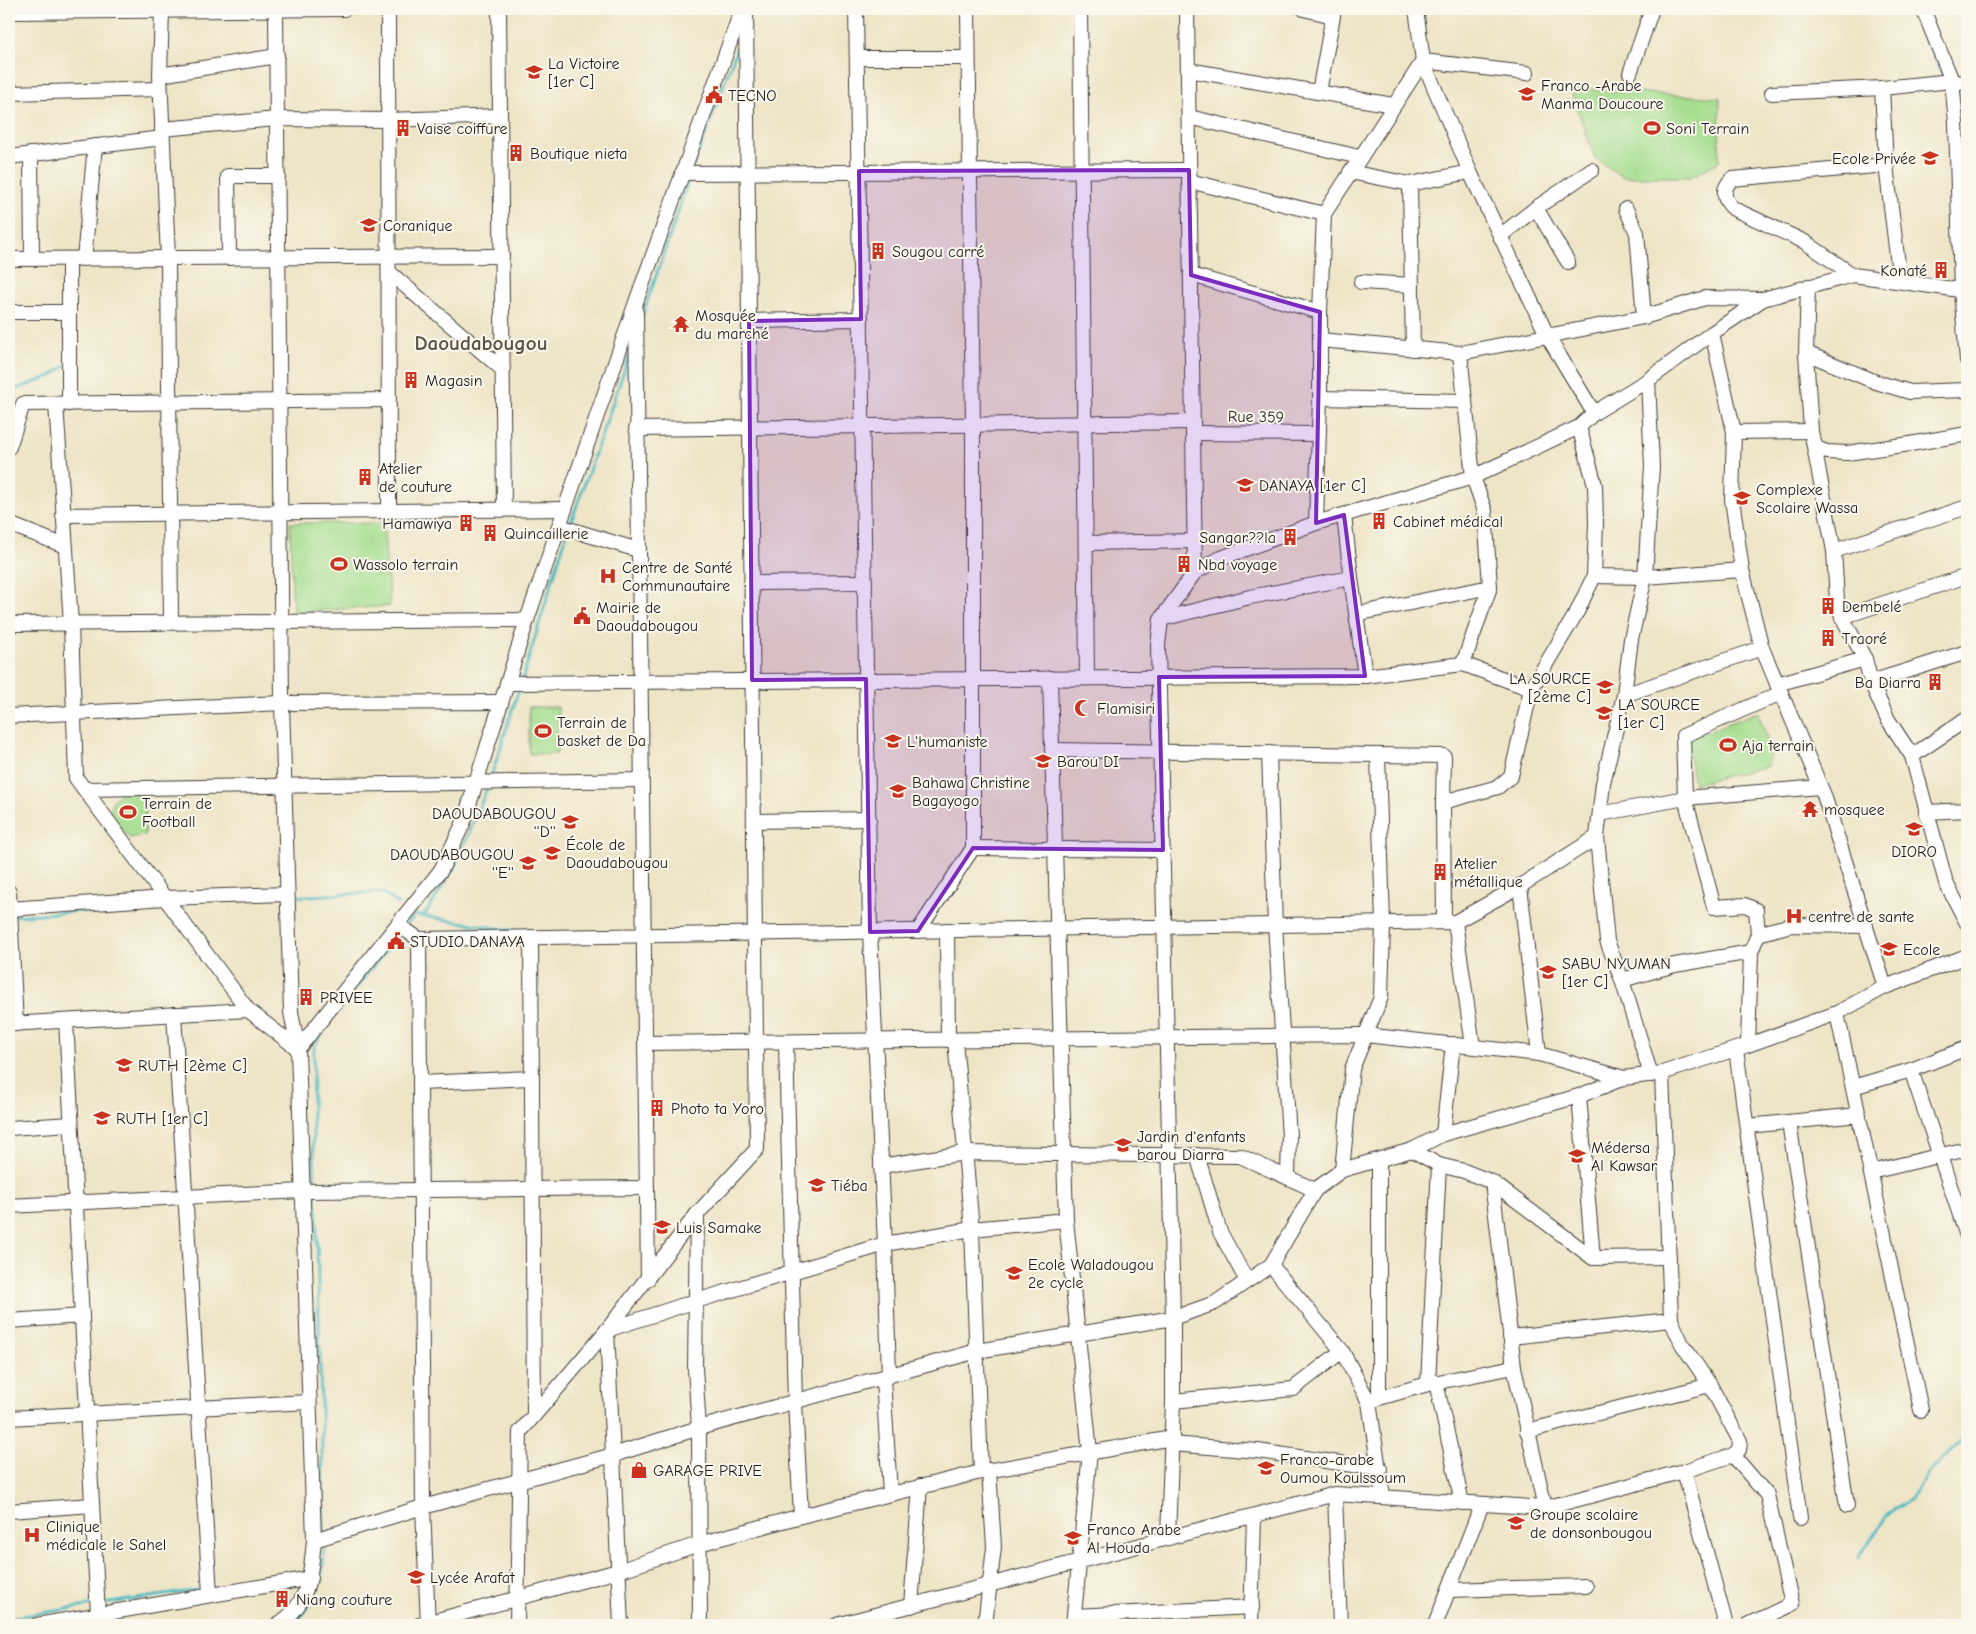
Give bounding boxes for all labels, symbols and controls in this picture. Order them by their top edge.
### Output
place label: La Victoire [1er C] [548,55,620,91]
school or university icon: La Victoire [1er C] [524,62,544,82]
place label: Franco -Arabe Manma Doucoure [1541,77,1663,113]
school or university icon: Franco -Arabe Manma Doucoure [1517,84,1537,104]
public building icon: TECNO [704,85,724,105]
place label: TECNO [728,87,776,105]
building icon: Vaise coiffure [393,118,413,138]
sports icon: Soni Terrain [1642,118,1662,138]
place label: Vaise coiffure [417,120,508,138]
place label: Soni Terrain [1666,120,1749,138]
building icon: Boutique nieta [506,143,526,163]
place label: Boutique nieta [530,145,627,163]
school or university icon: Ecole Privée [1920,148,1940,168]
place label: Ecole Privée [1832,150,1916,168]
school or university icon: Coranique [359,215,379,235]
place label: Coranique [383,217,453,235]
building icon: Sougou carré [868,241,888,261]
place label: Sougou carré [892,243,984,261]
building icon: Konaté [1931,260,1951,280]
place label: Konaté [1880,262,1927,280]
place label: Mosquée du marché [695,307,769,343]
temple icon: Mosquée du marché [671,314,691,334]
district label: Daoudabougou [414,331,548,355]
building icon: Magasin [401,370,421,390]
place label: Magasin [425,372,483,390]
street label: Rue 359 [1228,408,1284,426]
place label: Atelier de couture [379,460,452,496]
building icon: Atelier de couture [355,467,375,487]
school or university icon: DANAYA [1er C] [1235,475,1255,495]
place label: DANAYA [1er C] [1259,477,1366,495]
place label: Complexe Scolaire Wassa [1756,481,1858,517]
school or university icon: Complexe Scolaire Wassa [1732,488,1752,508]
building icon: Cabinet médical [1369,511,1389,531]
building icon: Hamawiya [456,513,476,533]
place label: Cabinet médical [1393,513,1503,531]
place label: Hamawiya [382,515,452,533]
building icon: Quincaillerie [480,523,500,543]
place label: Quincaillerie [504,525,589,543]
building icon: Sangar??la [1280,527,1300,547]
place label: Sangar??la [1199,529,1276,547]
sports icon: Wassolo terrain [329,554,349,574]
building icon: Nbd voyage [1174,554,1194,574]
place label: Wassolo terrain [353,556,458,574]
place label: Nbd voyage [1198,556,1277,574]
place label: Centre de Santé Communautaire [622,559,733,595]
hospital icon: Centre de Santé Communautaire [598,566,618,586]
building icon: Dembelé [1818,596,1838,616]
place label: Dembelé [1842,598,1901,616]
place label: Mairie de Daoudabougou [596,599,698,635]
public building icon: Mairie de Daoudabougou [572,606,592,626]
building icon: Traoré [1818,628,1838,648]
place label: Traoré [1842,630,1887,648]
place label: LA SOURCE [2ème C] [1509,670,1591,706]
building icon: Ba Diarra [1925,672,1945,692]
place label: Ba Diarra [1855,674,1921,692]
school or university icon: LA SOURCE [2ème C] [1595,677,1615,697]
place label: LA SOURCE [1er C] [1618,696,1700,732]
mosque icon: Flamisiri [1073,698,1093,718]
place label: Flamisiri [1097,700,1155,718]
school or university icon: LA SOURCE [1er C] [1594,703,1614,723]
place label: Terrain de basket de Da [557,714,646,750]
sports icon: Terrain de basket de Da [533,721,553,741]
school or university icon: L'humaniste [883,731,903,751]
place label: L'humaniste [907,733,988,751]
sports icon: Aja terrain [1718,735,1738,755]
place label: Aja terrain [1742,737,1814,755]
school or university icon: Barou DI [1033,751,1053,771]
place label: Barou DI [1057,753,1119,771]
place label: Bahawa Christine Bagayogo [912,774,1030,810]
school or university icon: Bahawa Christine Bagayogo [888,781,908,801]
place label: Terrain de Football [142,795,212,831]
temple icon: mosquee [1800,799,1820,819]
place label: mosquee [1824,801,1885,819]
sports icon: Terrain de Football [118,802,138,822]
place label: DAOUDABOUGOU ''D'' [432,805,556,841]
school or university icon: DAOUDABOUGOU ''D'' [560,812,580,832]
school or university icon: DIORO [1904,819,1924,839]
place label: École de Daoudabougou [566,835,668,872]
school or university icon: École de Daoudabougou [542,843,562,863]
place label: DIORO [1891,843,1937,861]
place label: DAOUDABOUGOU ''E'' [390,846,514,882]
school or university icon: DAOUDABOUGOU ''E'' [518,853,538,873]
place label: Atelier métallique [1454,855,1523,891]
building icon: Atelier métallique [1430,862,1450,882]
hospital icon: centre de sante [1784,906,1804,926]
place label: centre de sante [1808,908,1914,926]
public building icon: STUDIO DANAYA [386,931,406,951]
place label: STUDIO DANAYA [410,933,525,951]
school or university icon: Ecole [1879,939,1899,959]
place label: Ecole [1903,941,1940,959]
place label: SABU NYUMAN [1er C] [1562,955,1671,991]
school or university icon: SABU NYUMAN [1er C] [1538,962,1558,982]
building icon: PRIVEE [296,987,316,1007]
place label: PRIVEE [320,989,373,1007]
school or university icon: RUTH [2ème C] [114,1055,134,1075]
place label: RUTH [2ème C] [138,1057,247,1075]
building icon: Photo ta Yoro [647,1098,667,1118]
place label: Photo ta Yoro [671,1100,764,1118]
school or university icon: RUTH [1er C] [92,1108,112,1128]
place label: RUTH [1er C] [116,1110,208,1128]
place label: Jardin d'enfants barou Diarra [1137,1128,1246,1164]
school or university icon: Jardin d'enfants barou Diarra [1113,1135,1133,1155]
place label: Médersa Al Kawsar [1591,1139,1658,1175]
school or university icon: Médersa Al Kawsar [1567,1146,1587,1166]
school or university icon: Tiéba [807,1175,827,1195]
place label: Tiéba [831,1177,868,1195]
school or university icon: Luis Samake [652,1217,672,1237]
place label: Luis Samake [676,1219,762,1237]
place label: Ecole Waladougou 2e cycle [1028,1256,1154,1292]
school or university icon: Ecole Waladougou 2e cycle [1004,1263,1024,1283]
place label: Franco-arabe Oumou Koulssoum [1280,1451,1406,1487]
school or university icon: Franco-arabe Oumou Koulssoum [1256,1458,1276,1478]
shop icon: GARAGE PRIVE [629,1460,649,1480]
place label: GARAGE PRIVE [653,1462,762,1480]
place label: Groupe scolaire de donsonbougou [1530,1506,1652,1542]
school or university icon: Groupe scolaire de donsonbougou [1506,1513,1526,1533]
place label: Clinique médicale le Sahel [46,1518,166,1554]
place label: Franco Arabe Al Houda [1087,1521,1181,1557]
hospital icon: Clinique médicale le Sahel [22,1525,42,1545]
school or university icon: Franco Arabe Al Houda [1063,1528,1083,1548]
school or university icon: Lycée Arafat [406,1567,426,1587]
place label: Lycée Arafat [430,1569,515,1587]
building icon: Niang couture [272,1589,292,1609]
place label: Niang couture [296,1591,392,1609]

